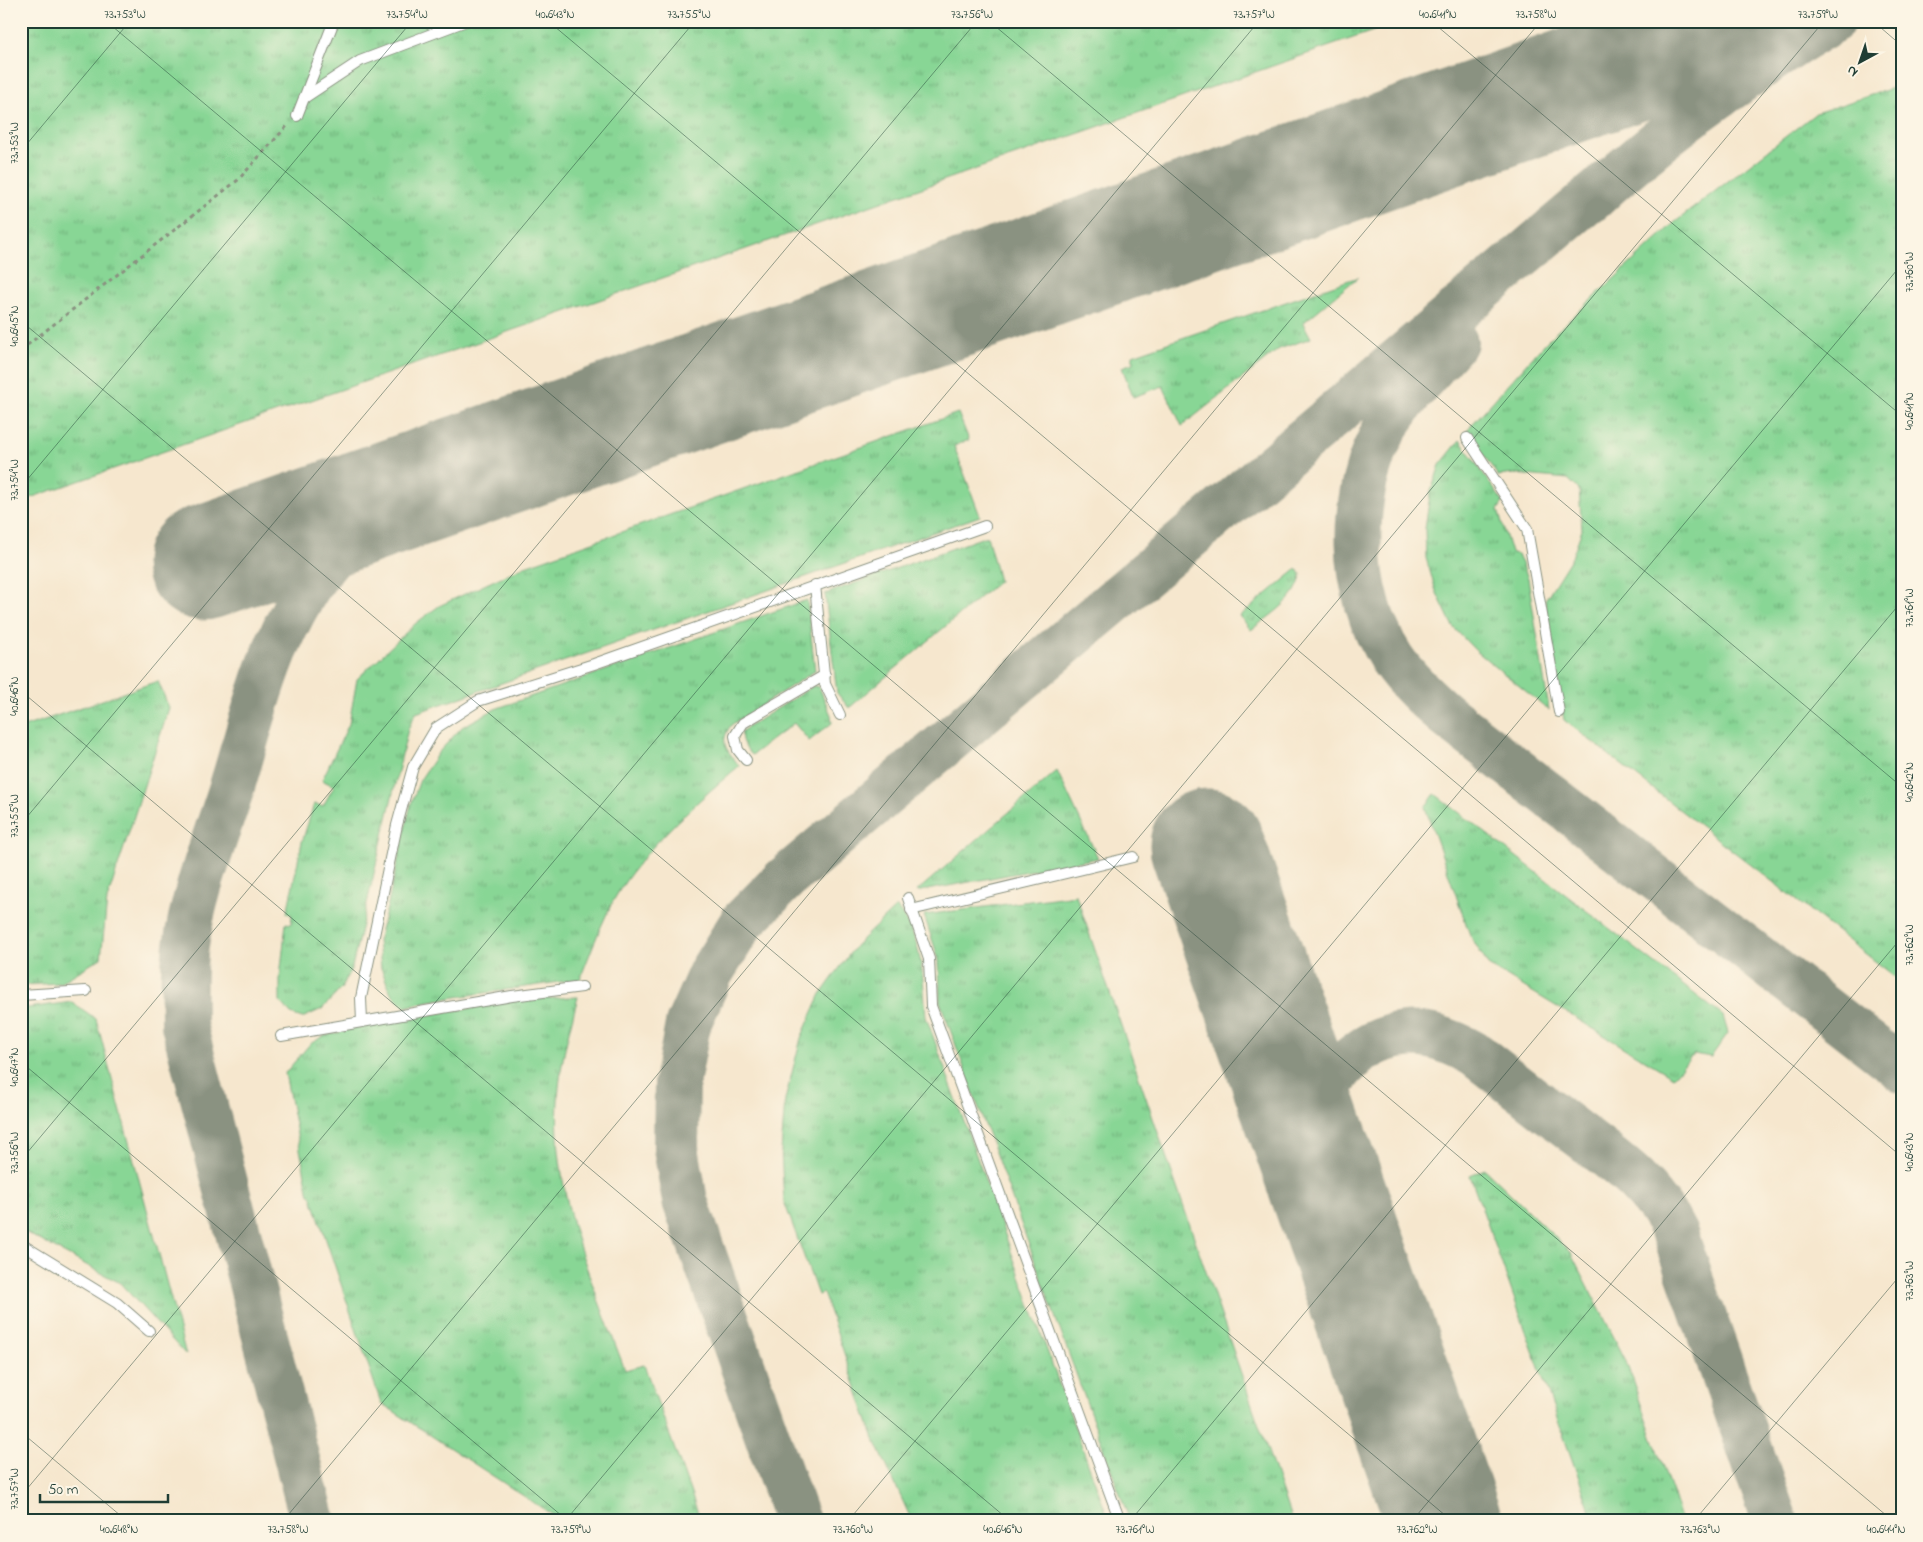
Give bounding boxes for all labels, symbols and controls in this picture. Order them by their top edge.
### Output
text: 73.753°W [104,6,146,24]
text: 73.754°W [386,6,428,24]
text: 40.643°N [535,6,575,24]
text: 73.755°W [667,6,711,24]
text: 73.756°W [951,6,993,24]
text: 73.757°W [1233,6,1275,24]
text: 40.641°N [1419,6,1457,24]
text: 73.758°W [1515,6,1557,24]
text: 73.759°W [1798,6,1838,24]
north arrow [1836,38,1886,88]
text: N [1842,60,1863,82]
text: 73.753°W [6,122,24,164]
text: 73.760°W [1901,252,1919,292]
text: 40.645°N [6,306,24,346]
text: 40.641°N [1901,392,1919,430]
text: 73.754°W [6,459,24,501]
text: 73.761°W [1901,589,1919,627]
text: 40.646°N [6,676,24,716]
text: 40.642°N [1901,762,1919,802]
text: 73.755°W [6,794,24,838]
text: 73.762°W [1901,924,1919,966]
text: 40.647°N [6,1047,24,1087]
text: 73.756°W [6,1132,24,1174]
text: 40.643°N [1901,1132,1919,1172]
text: 73.763°W [1901,1261,1919,1301]
text: 73.757°W [6,1468,24,1510]
scale bar [40,1472,168,1504]
text: 50 m [48,1479,79,1501]
text: 40.648°N [100,1521,138,1539]
text: 73.758°W [267,1521,309,1539]
text: 73.759°W [551,1521,591,1539]
text: 73.760°W [833,1521,873,1539]
text: 40.646°N [983,1521,1023,1539]
text: 73.761°W [1116,1521,1154,1539]
text: 73.762°W [1396,1521,1438,1539]
text: 73.763°W [1680,1521,1720,1539]
text: 40.644°N [1866,1521,1906,1539]

